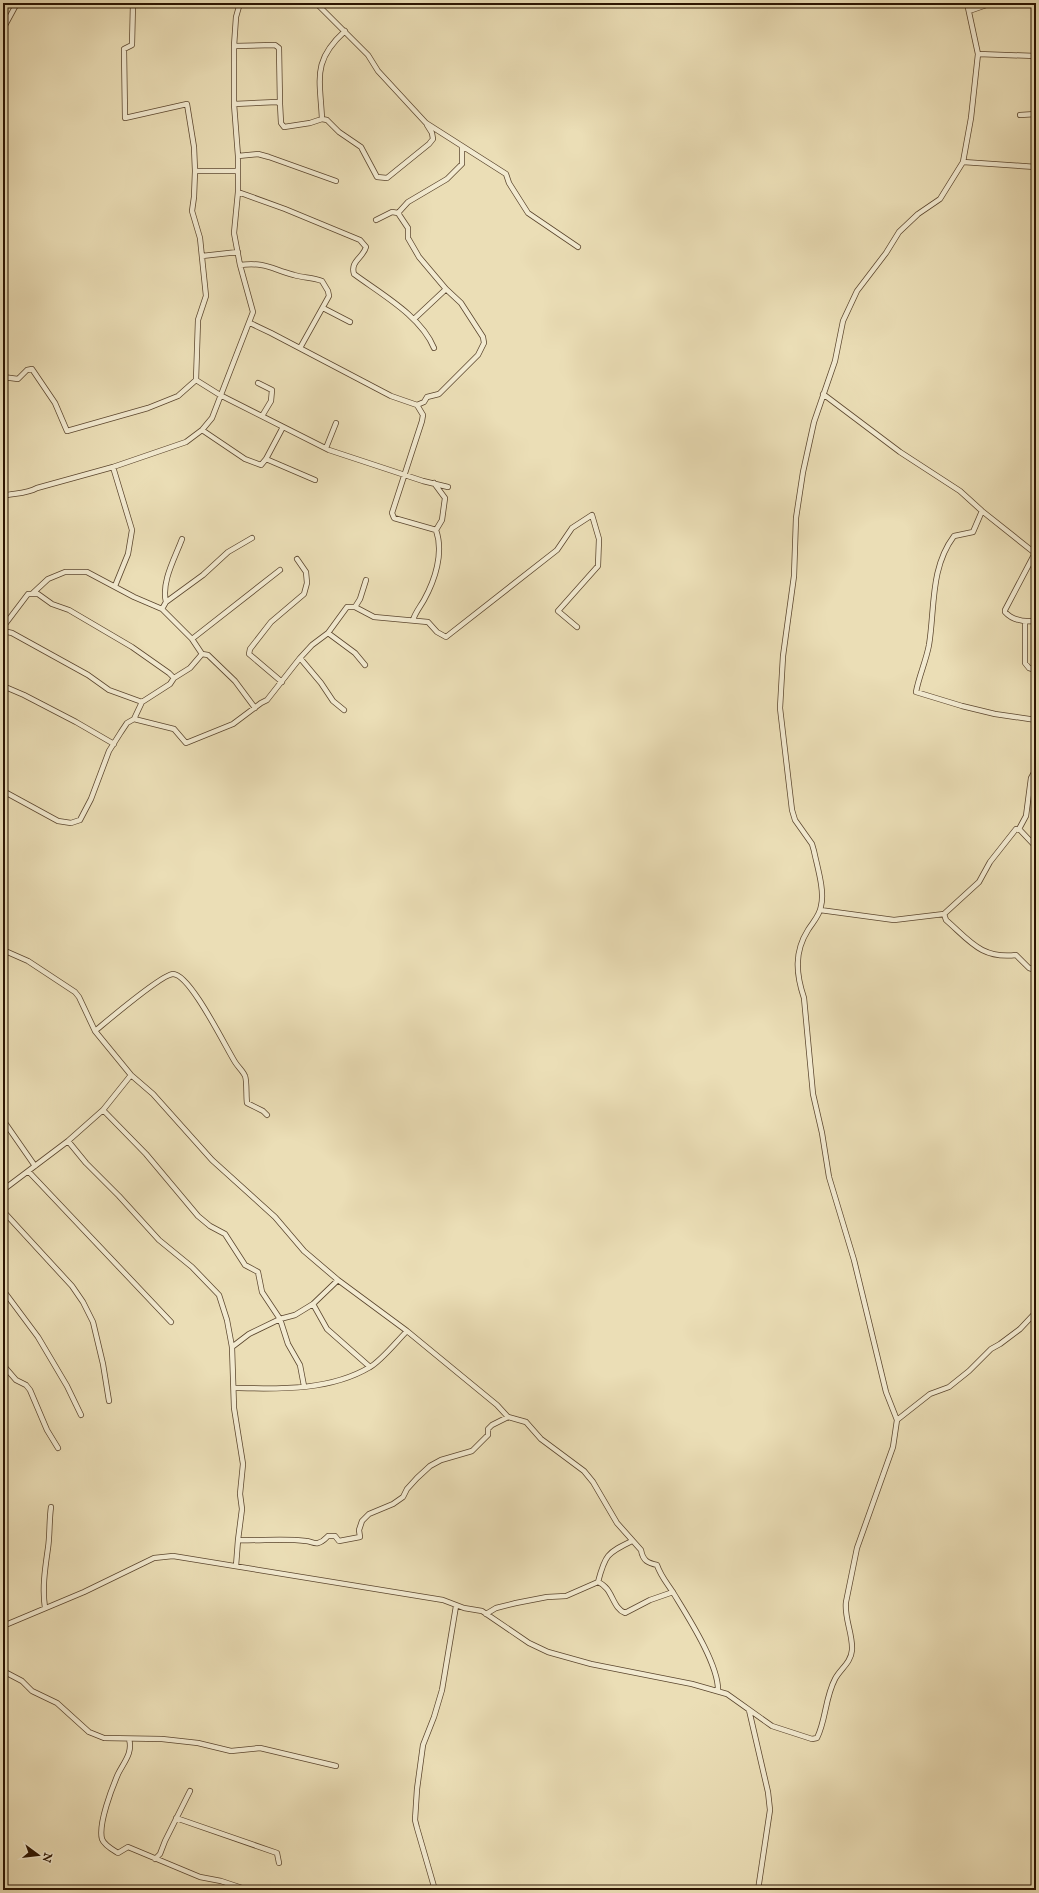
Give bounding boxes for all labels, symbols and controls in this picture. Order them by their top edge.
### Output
north arrow [18,1835,58,1875]
text: N [39,1850,55,1864]

